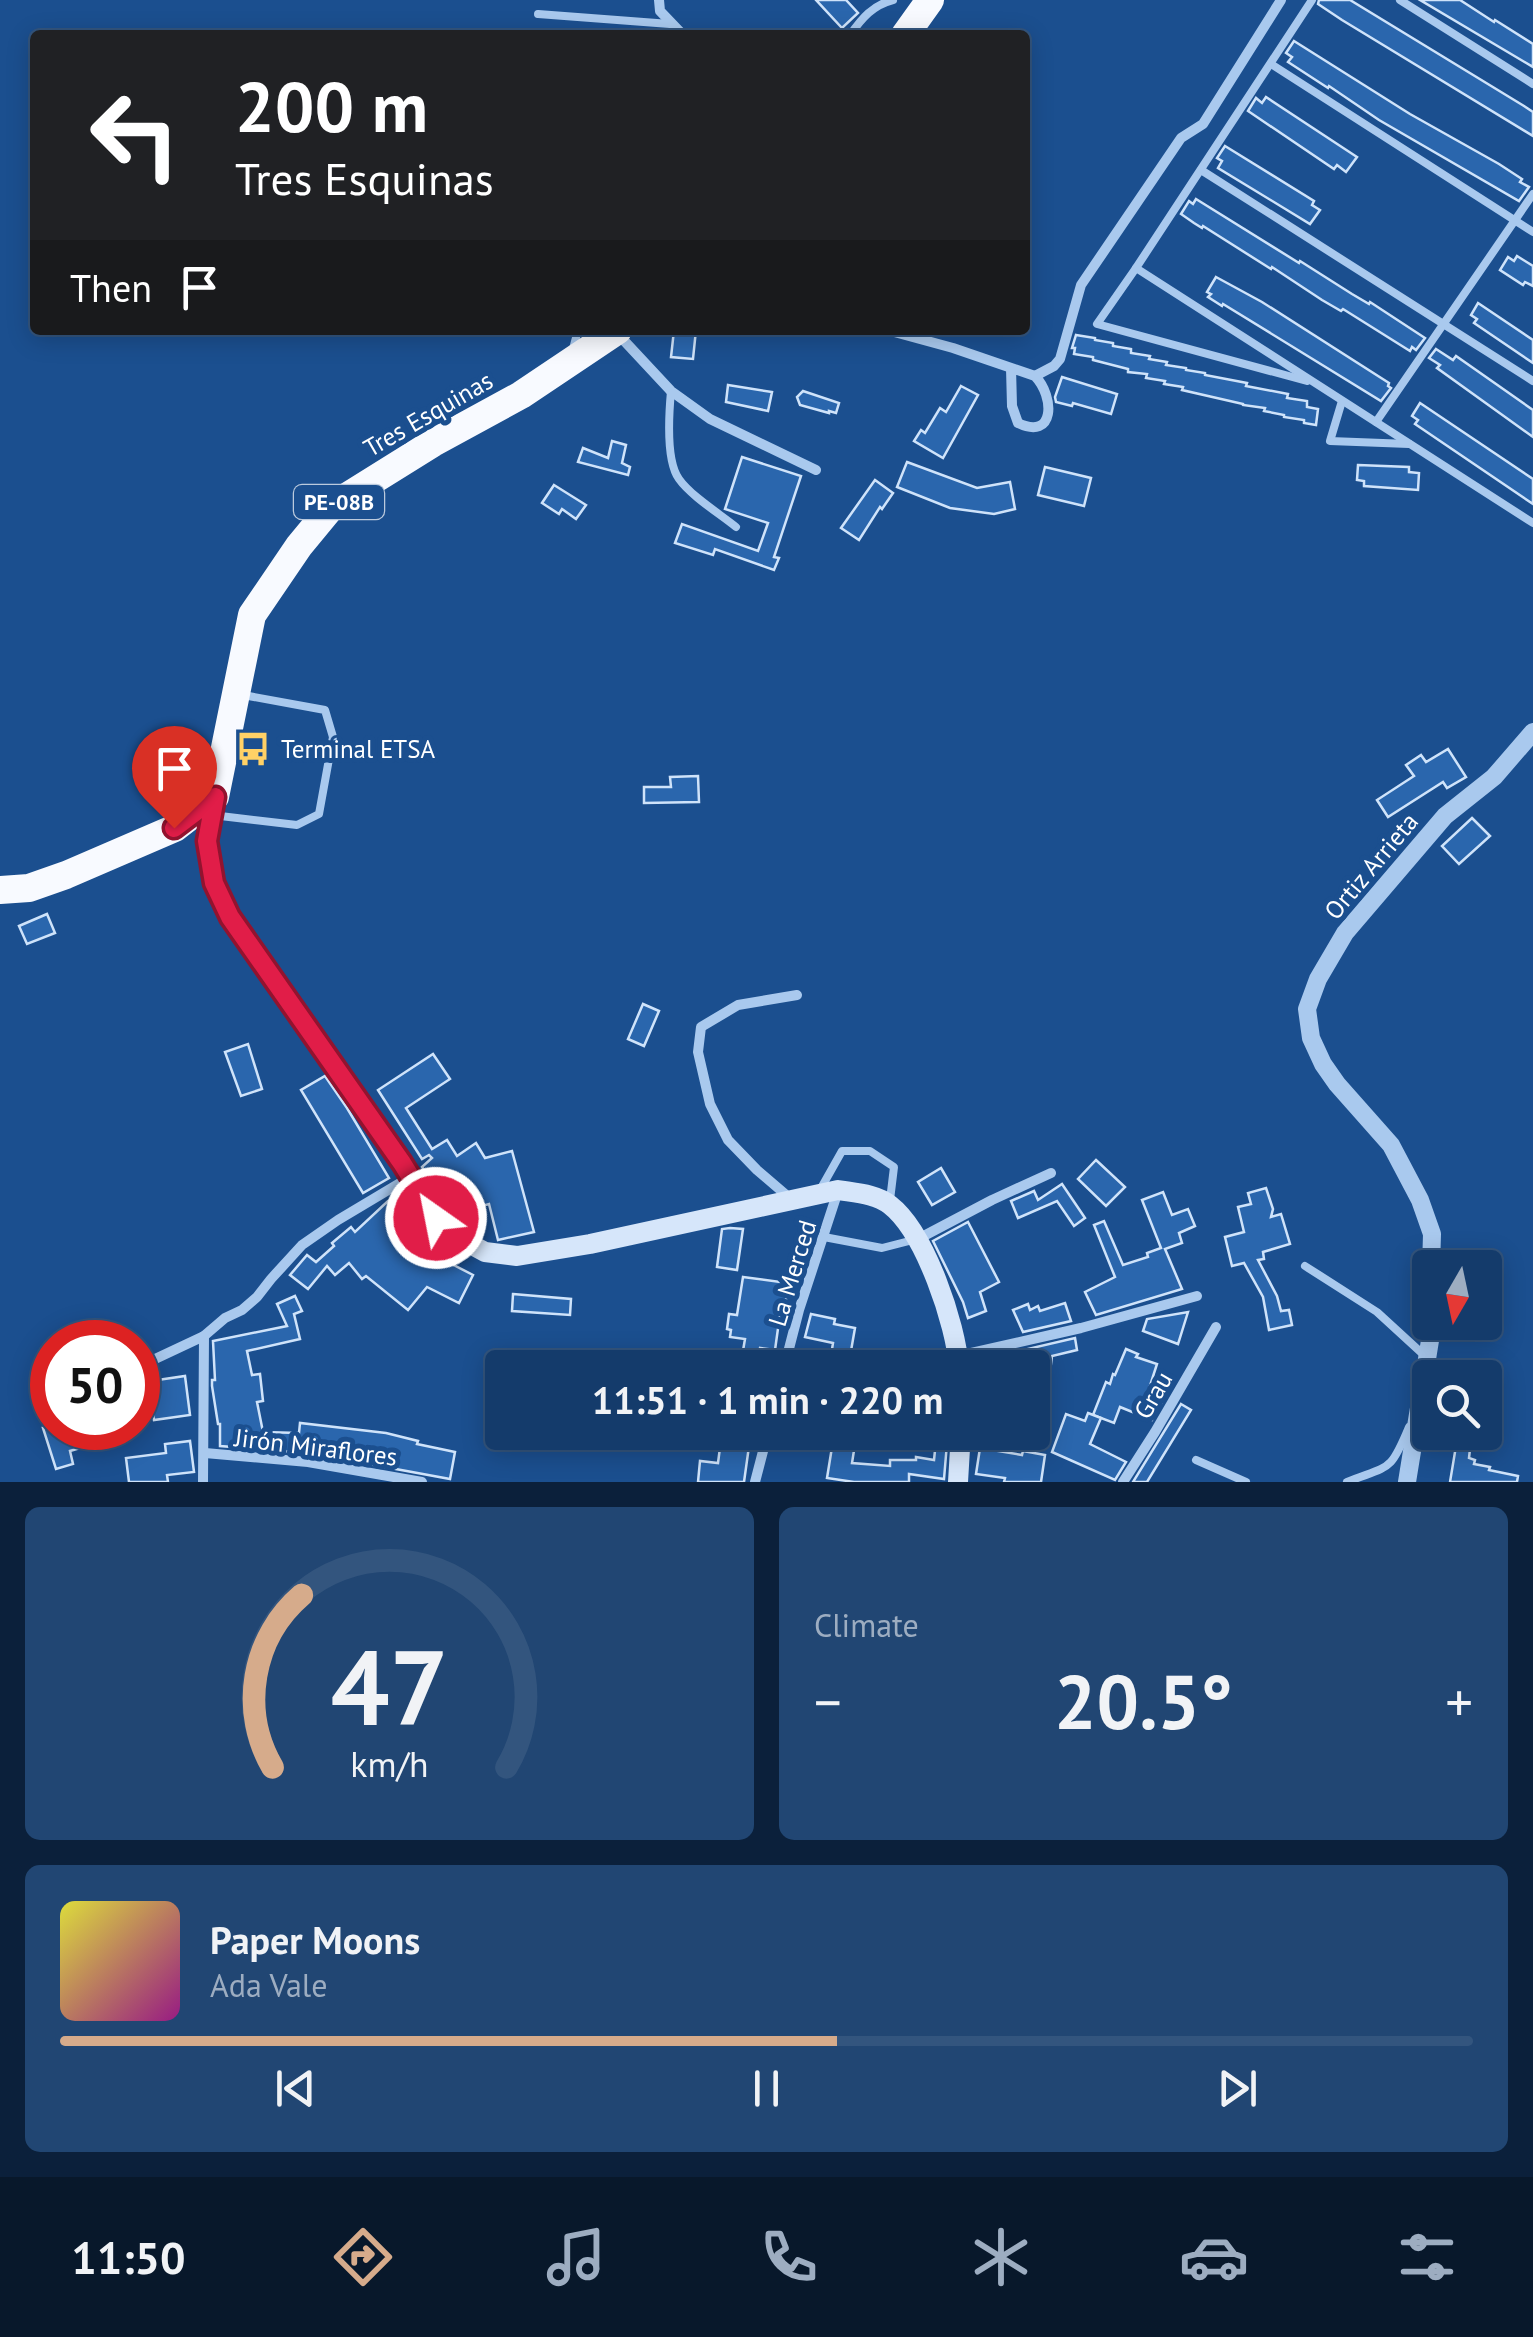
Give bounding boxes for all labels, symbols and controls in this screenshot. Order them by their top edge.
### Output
text: 200 m [235,61,428,151]
icon: left [70,70,200,200]
text: Tres Esquinas [235,149,494,207]
icon: arrive [172,260,227,315]
text: Then [70,263,152,312]
street label: Tres Esquinas [358,364,498,464]
road number: PE-08B [294,485,384,519]
pin [132,726,217,829]
bus stop icon: Terminal ETSA [234,730,272,768]
place label: Terminal ETSA [281,733,435,765]
icon: arrive [147,741,202,796]
street label: Ortiz Arrieta [1317,806,1425,926]
position arrow [384,1166,488,1270]
street label: La Merced [761,1216,823,1330]
north arrow [1412,1250,1502,1340]
map controls [1412,1250,1502,1450]
speed limit sign: 50 [30,1320,160,1450]
button: search [1412,1360,1502,1450]
street label: Grau [1127,1365,1179,1425]
text: 11:51 · 1 min · 220 m [592,1375,943,1424]
street label: Jirón Miraflores [232,1421,399,1473]
text: Climate [814,1604,919,1646]
text: 47 [331,1619,448,1754]
text: 20.5° [1054,1653,1233,1750]
text: − [814,1666,842,1737]
text: + [1445,1666,1473,1737]
text: km/h [350,1741,429,1787]
text: Paper Moons [210,1915,420,1964]
text: Ada Vale [210,1964,327,2006]
icon: previous [268,2061,323,2116]
icon: pause [739,2061,794,2116]
icon: next [1210,2061,1265,2116]
icon: directions [328,2222,398,2292]
icon: music [541,2222,611,2292]
icon: phone [754,2222,824,2292]
icon: climate [966,2222,1036,2292]
icon: car [1179,2222,1249,2292]
icon: filters [1392,2222,1462,2292]
text: 11:50 [71,2228,186,2286]

